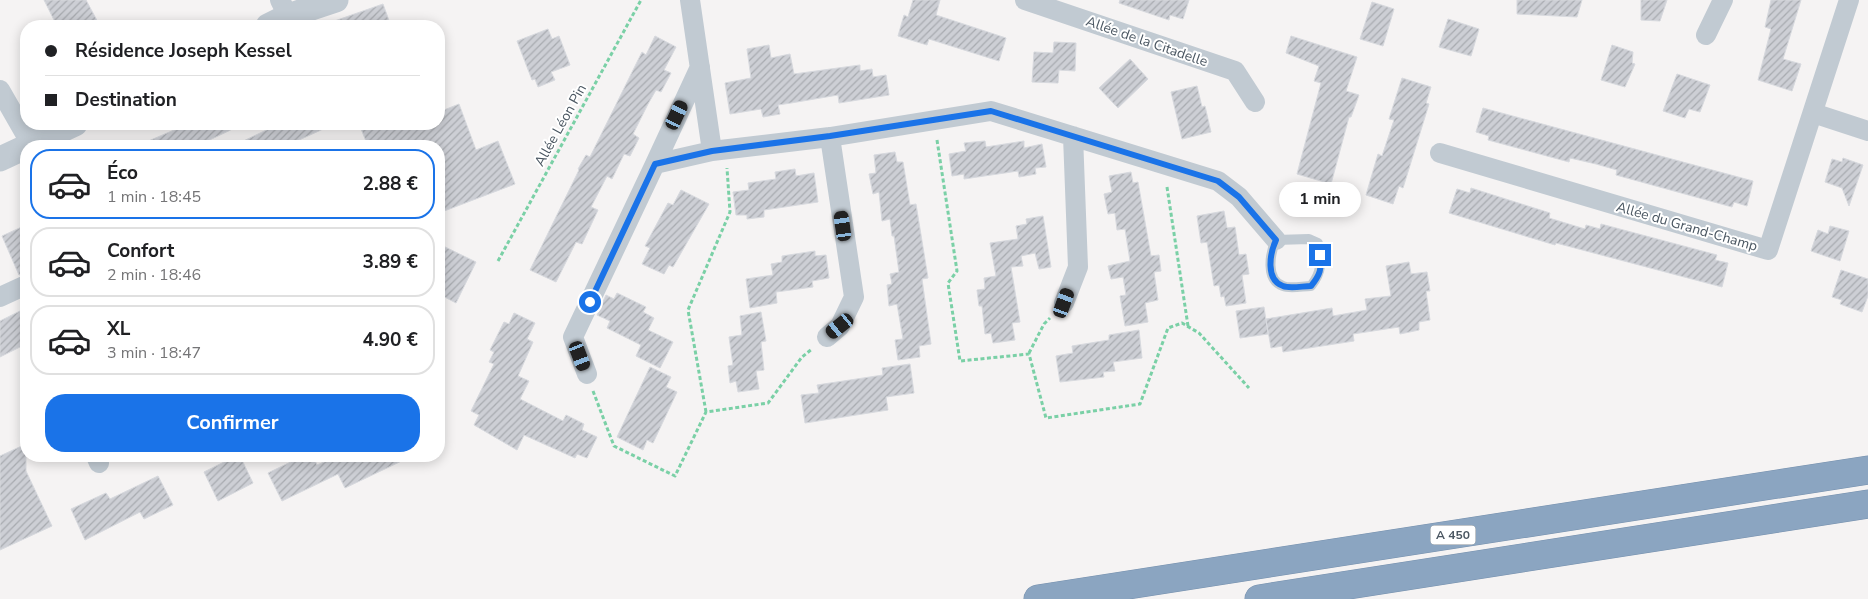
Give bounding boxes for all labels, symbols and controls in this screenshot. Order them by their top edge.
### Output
street label: Allée de la Citadelle [1083,12,1210,71]
text: Résidence Joseph Kessel [75,38,292,64]
street label: Allée Léon Pin [530,81,591,170]
text: Destination [75,87,177,113]
car [663,98,690,132]
text: Éco [107,160,138,186]
icon: car [47,162,92,207]
text: 2.88 € [363,171,418,197]
callout: 1 min [1279,182,1361,218]
text: 1 min · 18:45 [107,186,201,208]
text: 1 min [1299,188,1341,210]
street label: Allée du Grand-Champ [1614,197,1760,256]
car [833,210,852,242]
text: Confort [107,238,174,264]
icon: car [47,240,92,285]
route end [1309,244,1331,266]
text: 3.89 € [363,249,418,275]
text: 2 min · 18:46 [107,264,201,286]
car [1051,286,1076,320]
route start [579,291,601,313]
car [823,311,856,341]
text: XL [107,316,130,342]
icon: car [47,318,92,363]
text: 4.90 € [363,327,418,353]
car [567,339,592,373]
text: 3 min · 18:47 [107,342,201,364]
button: Confirmer [45,394,420,452]
road number: A 450 [1430,526,1476,544]

